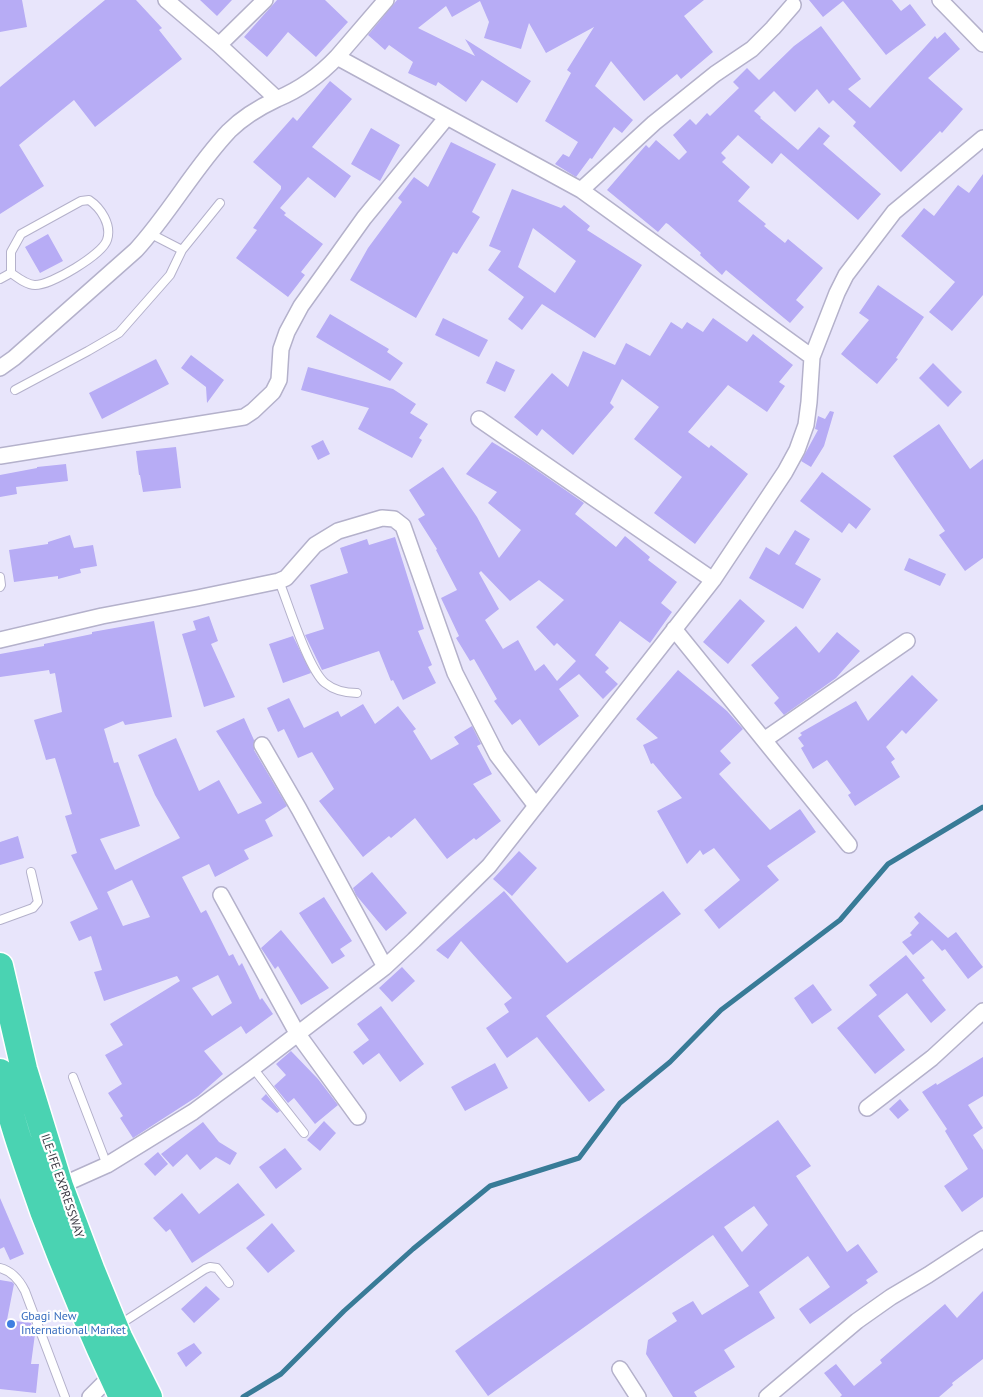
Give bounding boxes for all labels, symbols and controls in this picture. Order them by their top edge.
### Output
street label: ILE-IFE EXPRESSWAY [37,1132,87,1240]
place label: Gbagi New International Market [21,1310,126,1338]
marker: Gbagi New International Market [5,1318,17,1330]

